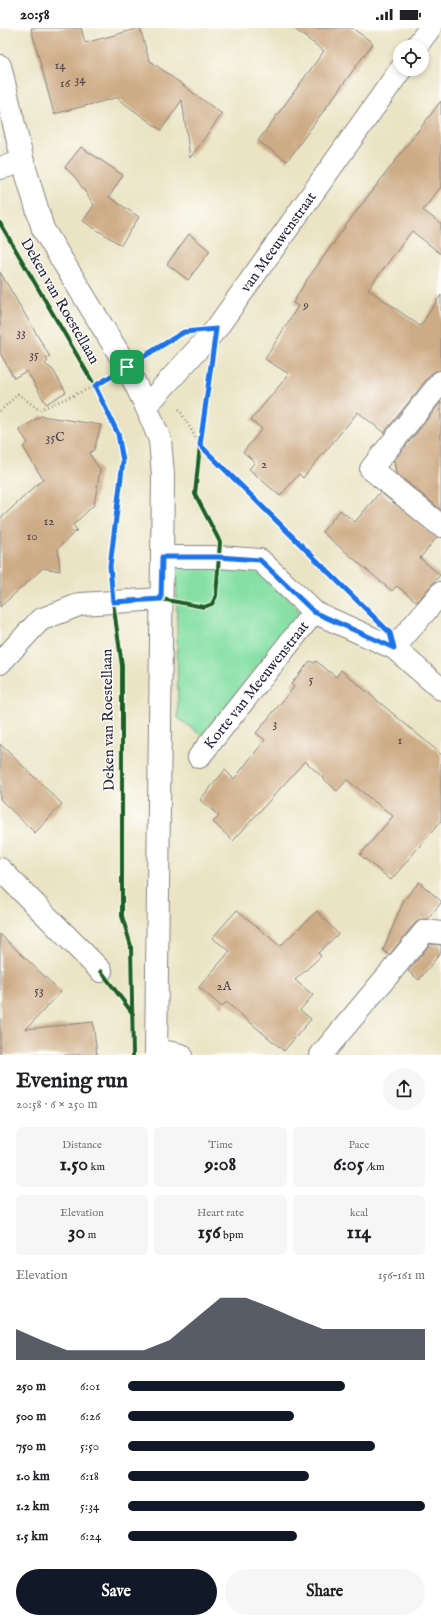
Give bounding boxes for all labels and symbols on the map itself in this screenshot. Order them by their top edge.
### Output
house number: 14 [54,57,66,74]
house number: 34 [74,71,86,88]
house number: 16 [60,75,71,92]
street label: van Meeuwenstraat [236,188,320,296]
street label: Deken van Roestellaan [16,235,104,367]
house number: 9 [302,297,309,314]
house number: 33 [16,324,26,341]
house number: 35 [29,346,39,363]
pin [110,350,144,384]
house number: 35C [46,429,64,446]
house number: 2 [261,456,267,473]
house number: 12 [44,513,54,530]
house number: 10 [26,528,38,545]
street label: Korte van Meeuwenstraat [200,617,313,753]
street label: Deken van Roestellaan [97,649,119,791]
house number: 5 [309,671,314,688]
house number: 3 [273,715,278,732]
house number: 1 [398,732,403,749]
house number: 2A [217,978,233,995]
house number: 53 [34,982,44,999]

